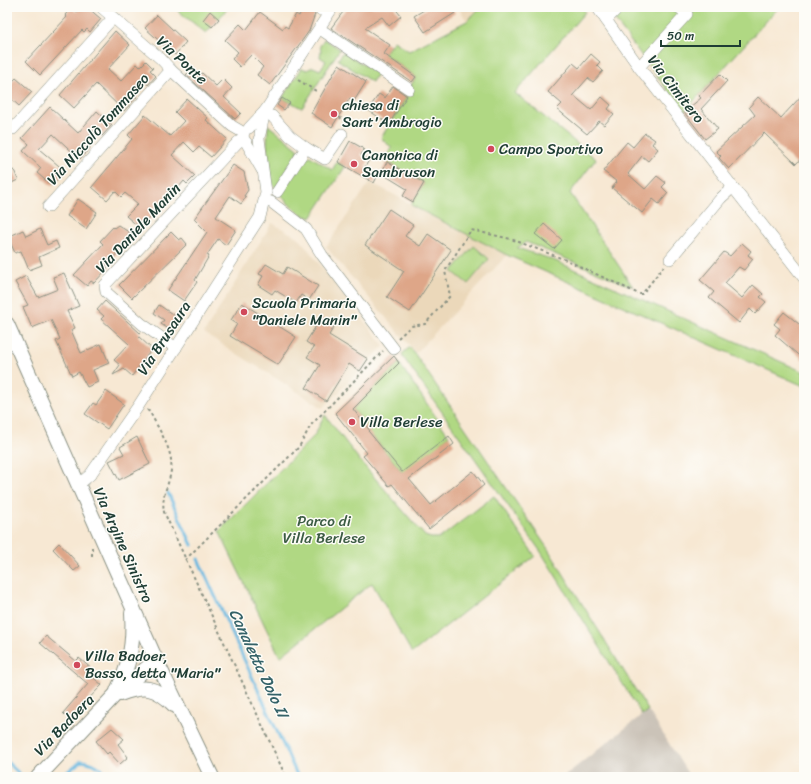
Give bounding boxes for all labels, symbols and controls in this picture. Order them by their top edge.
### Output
scale bar [661,22,740,48]
text: 50 m [667,25,694,47]
street label: Via Ponte [150,29,214,91]
street label: Via Cimitero [641,49,712,130]
street label: Via Niccolò Tommaseo [40,66,156,191]
place label: chiesa di Sant'Ambrogio [342,92,442,135]
marker: chiesa di Sant'Ambrogio [329,109,339,119]
place label: Campo Sportivo [499,136,603,162]
place label: Canonica di Sambruson [362,142,439,185]
marker: Campo Sportivo [486,144,496,154]
marker: Canonica di Sambruson [349,159,359,169]
street label: Via Daniele Manin [89,177,187,279]
place label: Scuola Primaria "Daniele Manin" [252,290,357,333]
street label: Via Brusaura [130,295,198,380]
marker: Scuola Primaria "Daniele Manin" [239,307,249,317]
place label: Villa Berlese [360,409,443,435]
marker: Villa Berlese [347,417,357,427]
street label: Via Argine Sinistro [86,483,160,607]
park label: Parco di Villa Berlese [283,508,366,551]
water label: Canaletta Dolo II [221,603,298,725]
place label: Villa Badoer, Basso, detta "Maria" [85,643,221,686]
marker: Villa Badoer, Basso, detta "Maria" [72,660,82,670]
street label: Via Badoera [27,687,101,762]

